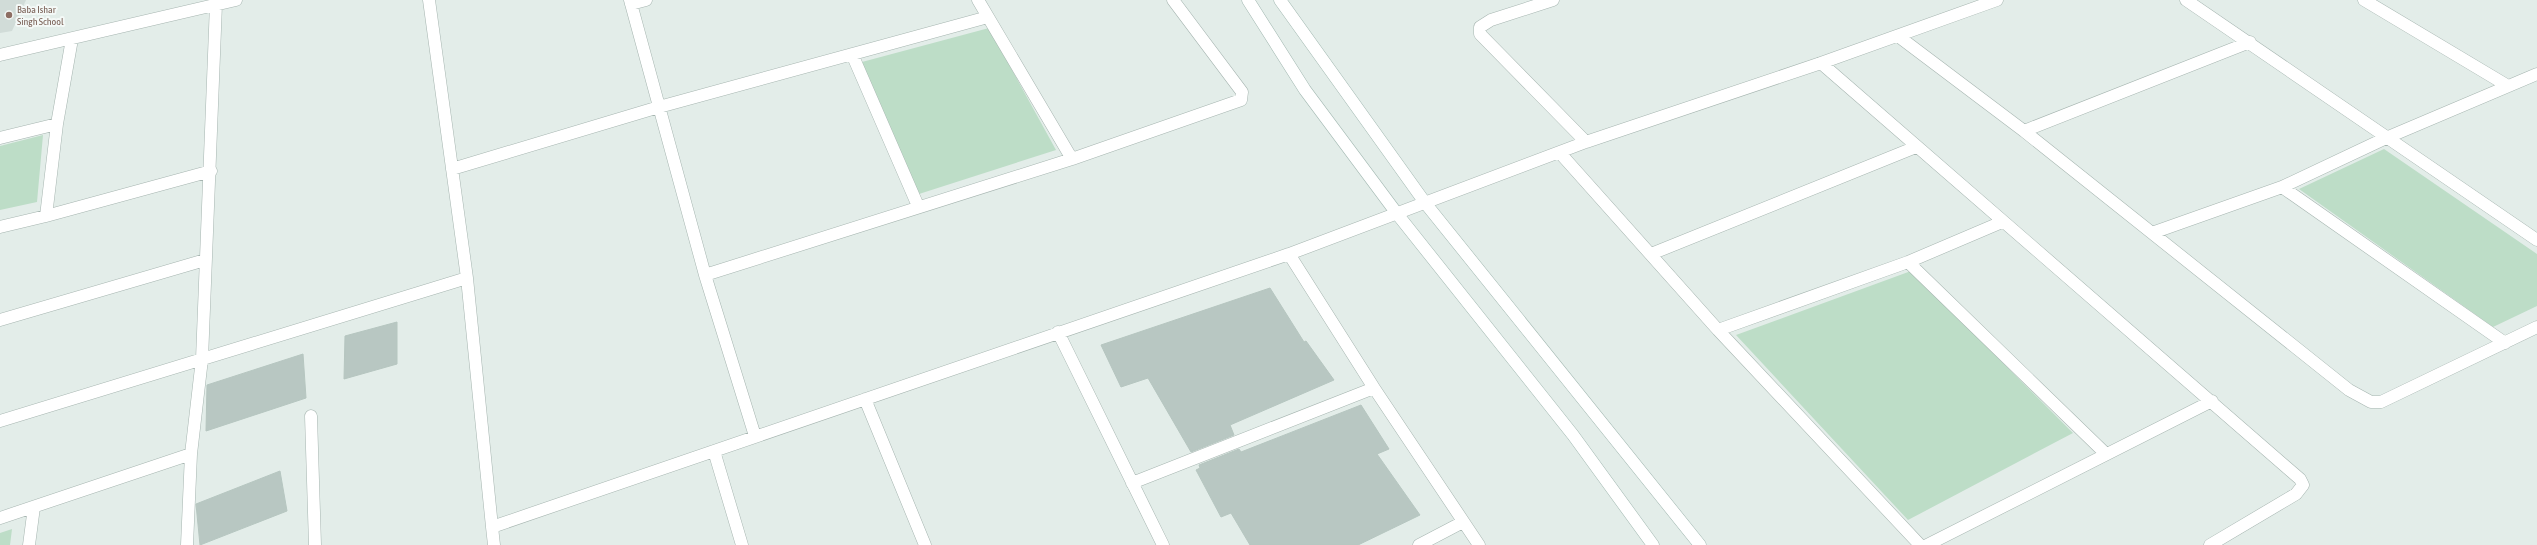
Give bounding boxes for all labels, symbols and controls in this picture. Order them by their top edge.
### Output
place label: Baba Ishar Singh School [17,4,64,27]
marker: Baba Ishar Singh School [4,10,14,20]

